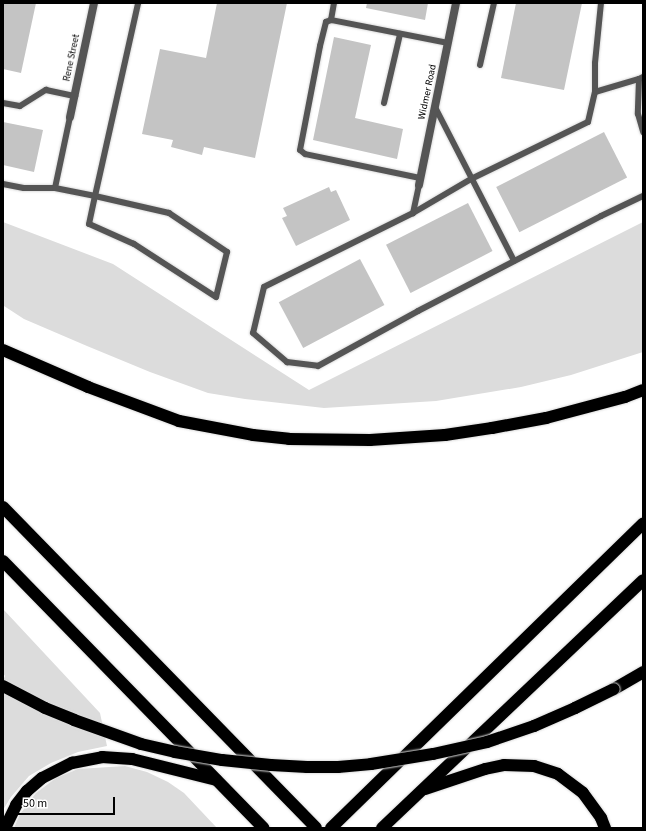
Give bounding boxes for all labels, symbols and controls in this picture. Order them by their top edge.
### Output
street label: Rene Street [61,33,83,83]
street label: Widmer Road [416,63,440,121]
scale bar [18,789,117,815]
text: 50 m [23,795,47,812]

